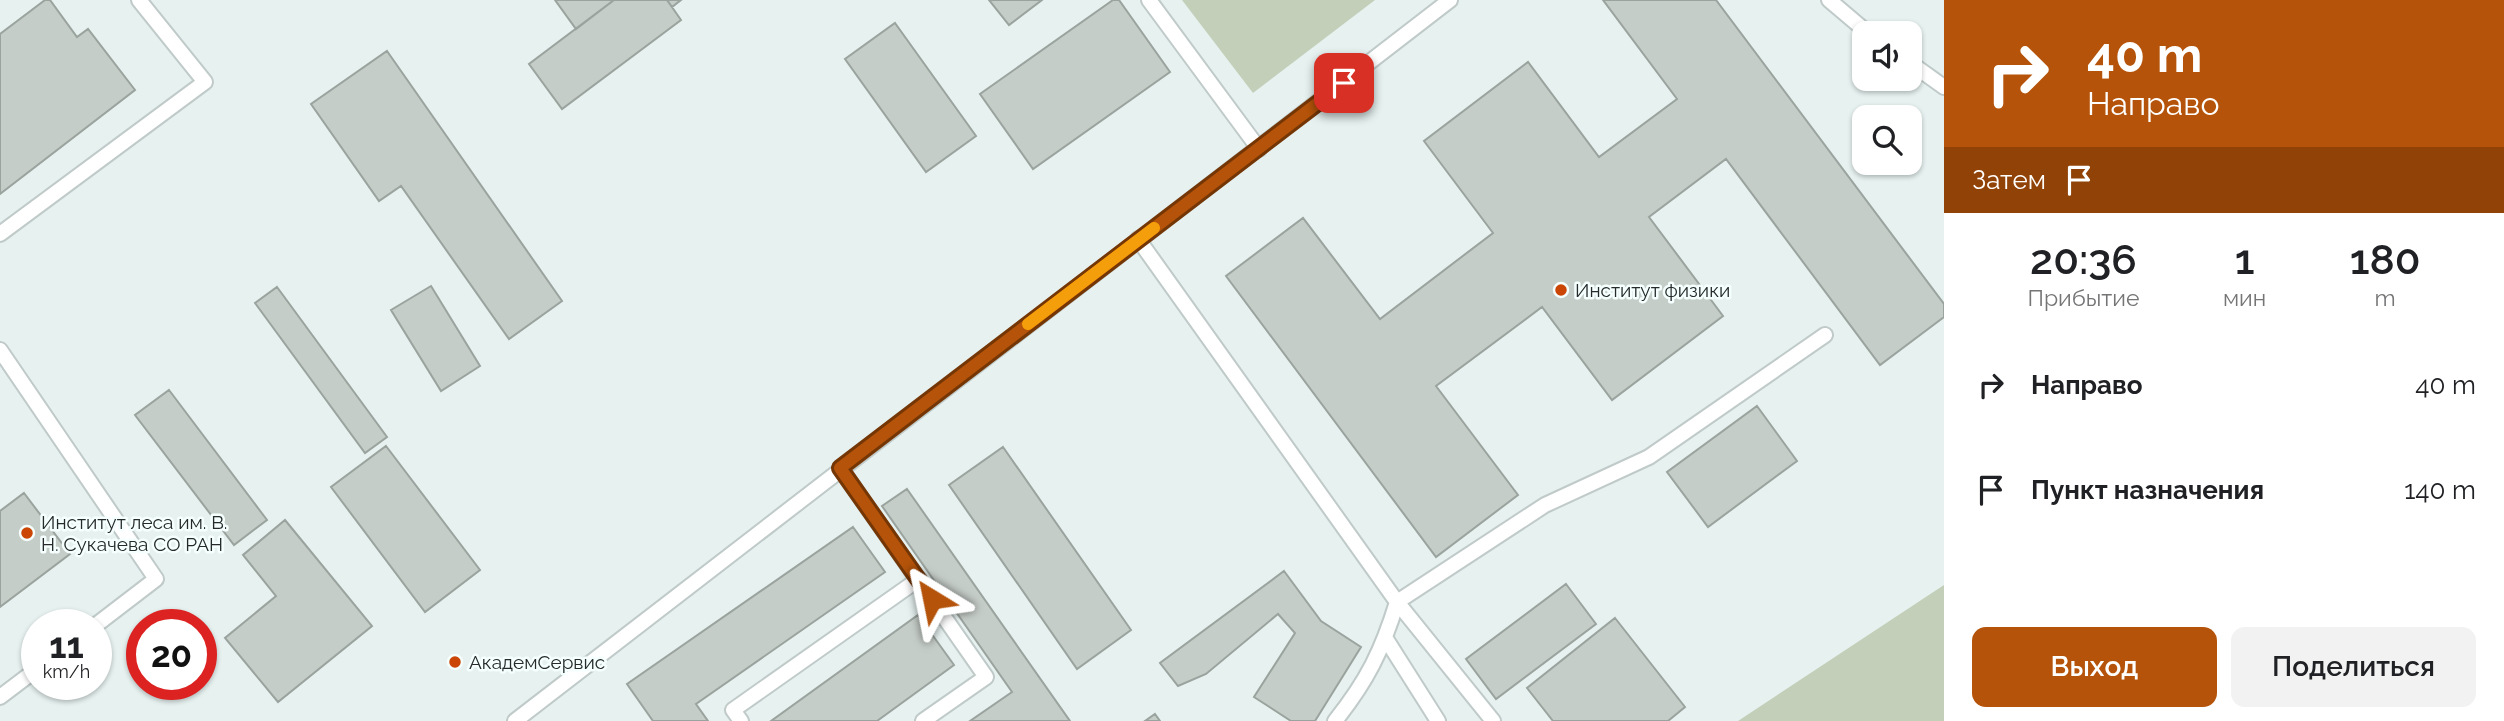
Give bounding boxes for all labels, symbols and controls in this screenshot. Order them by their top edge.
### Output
map controls [1852,21,1922,175]
button: sound [1852,21,1922,91]
text: 40 m [2087,26,2202,83]
icon: right [1972,28,2063,119]
pin [1314,53,1374,113]
icon: arrive [1325,64,1363,102]
text: Направо [2087,85,2219,122]
button: search [1852,105,1922,175]
icon: arrive [2060,161,2098,199]
text: Затем [1972,165,2046,195]
text: 20:36 [2030,235,2137,284]
text: 1 [2235,235,2254,284]
text: 180 [2350,235,2420,284]
place label: Институт физики [1575,279,1730,301]
marker: Институт физики [1553,282,1569,298]
text: Прибытие [2027,284,2139,311]
text: мин [2223,284,2266,311]
text: m [2374,284,2396,311]
icon: right [1972,366,2010,404]
text: Направо [2031,370,2142,400]
text: 40 m [2415,370,2476,400]
icon: arrive [1972,471,2010,509]
text: Пункт назначения [2031,475,2264,505]
text: 140 m [2404,475,2476,505]
place label: Институт леса им. В. Н. Сукачева СО РАН [41,511,227,555]
marker: Институт леса им. В. Н. Сукачева СО РАН [19,525,35,541]
position arrow [895,562,969,636]
speed limit sign: 20 [126,609,217,700]
text: 11 [49,625,84,666]
button: Выход [1972,627,2217,707]
button: Поделиться [2231,627,2476,707]
place label: АкадемСервис [469,651,605,673]
marker: АкадемСервис [447,654,463,670]
text: km/h [43,661,90,682]

